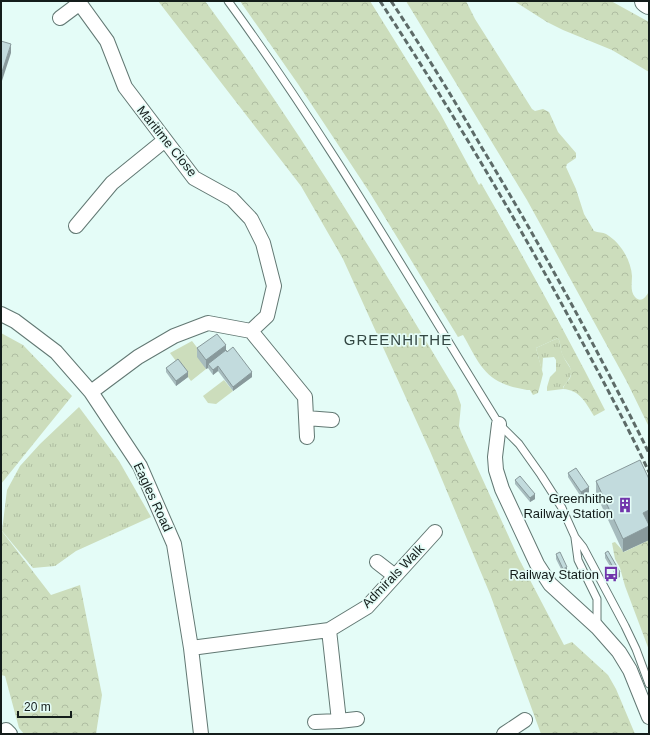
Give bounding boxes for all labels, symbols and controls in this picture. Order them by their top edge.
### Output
street label: Maritime Close [134,103,200,179]
district label: GREENHITHE [344,331,452,348]
street label: Eagles Road [130,460,176,534]
place label: Greenhithe Railway Station [523,491,613,521]
building icon: Greenhithe Railway Station [616,496,634,514]
street label: Admirals Walk [359,541,427,611]
bus stop icon: Railway Station [602,565,620,583]
place label: Railway Station [509,567,599,582]
scale bar [18,693,71,719]
text: 20 m [24,700,51,714]

